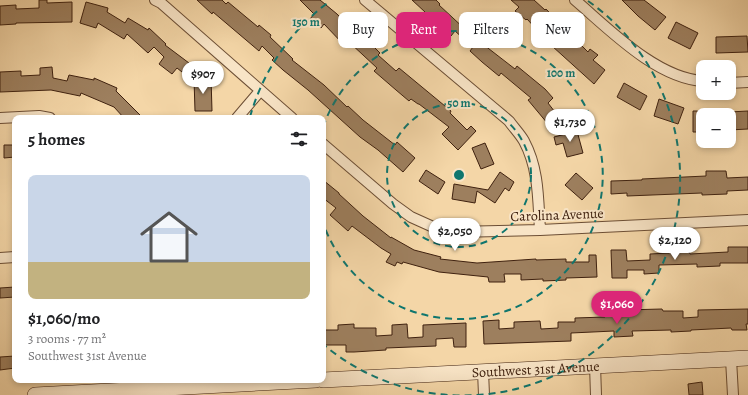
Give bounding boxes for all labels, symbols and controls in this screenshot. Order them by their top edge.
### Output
chip: Buy [338,12,388,48]
chip: Rent [396,12,451,48]
chip: Filters [459,12,523,48]
chip: New [531,12,585,48]
text: 150 m [292,14,320,30]
map controls [696,60,736,148]
button: + [696,60,736,100]
pin: $907 [179,61,227,95]
text: $907 [191,65,215,82]
text: 100 m [547,65,575,81]
text: 50 m [447,95,471,111]
button: − [696,108,736,148]
pin: $1,730 [537,109,603,143]
text: $1,730 [554,113,586,130]
text: 5 homes [28,128,85,151]
icon: filters [288,128,310,150]
centre of rings [452,168,466,182]
icon: home [133,201,205,273]
street label: Carolina Avenue [510,204,604,226]
pin: $2,050 [422,218,488,252]
text: $2,050 [438,222,472,239]
pin: $2,120 [642,227,708,261]
text: $2,120 [658,231,692,248]
pin: $1,060 [584,291,650,325]
text: $1,060 [600,295,634,312]
text: $1,060/mo [28,307,100,330]
text: 3 rooms · 77 m² [28,330,106,347]
text: Southwest 31st Avenue [28,347,147,364]
street label: Southwest 31st Avenue [471,356,600,382]

